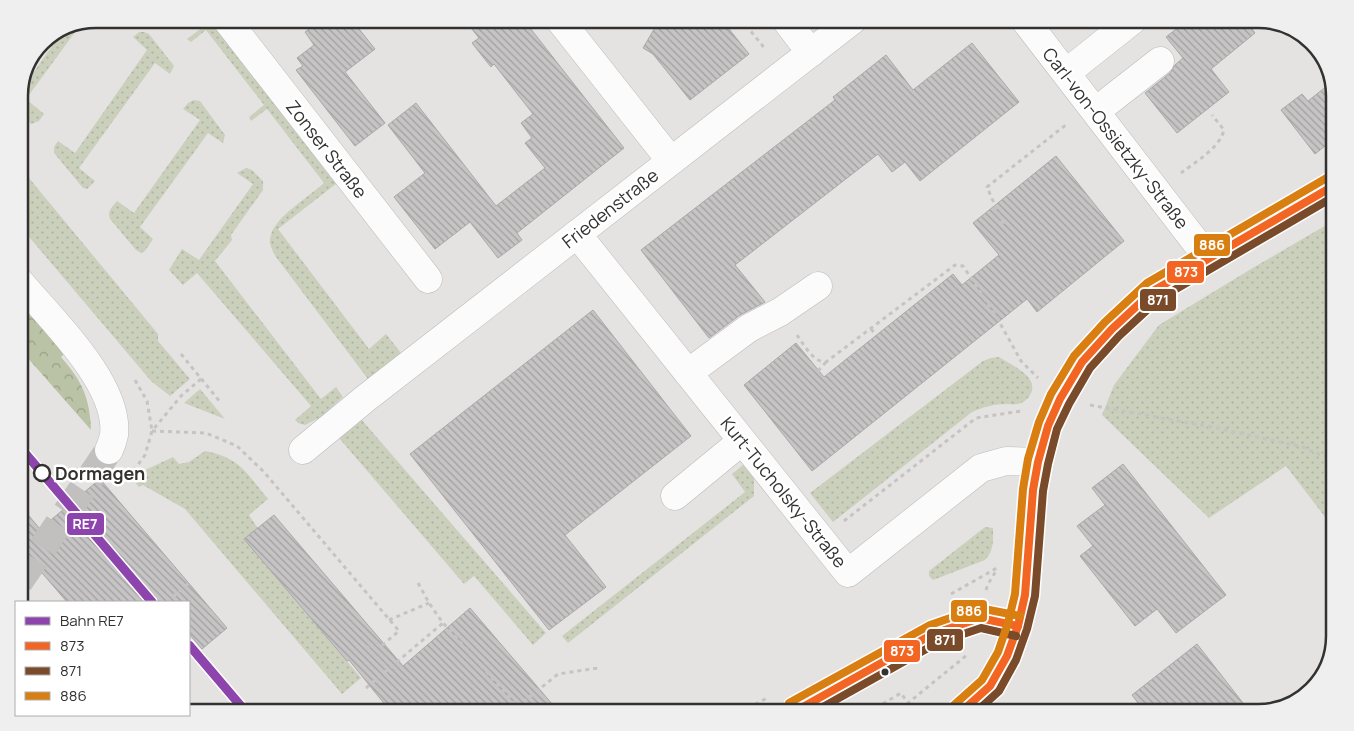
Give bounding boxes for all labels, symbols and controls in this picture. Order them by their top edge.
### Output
street label: Carl-von-Ossietzky-Straße [1038,42,1194,234]
street label: Zonser Straße [281,95,373,203]
street label: Friedenstraße [557,163,663,253]
line badge: 886 [1193,233,1231,257]
text: 886 [1199,235,1225,254]
line badge: 873 [1166,260,1205,284]
text: 873 [1174,262,1198,281]
line badge: 871 [1139,288,1177,312]
text: 871 [1147,290,1169,309]
street label: Kurt-Tucholsky-Straße [716,411,852,573]
place label: Dormagen [55,461,145,485]
marker: Dormagen [33,464,51,482]
line badge: RE7 [66,512,105,536]
text: RE7 [73,514,97,533]
line badge: 886 [950,599,988,623]
legend [15,601,190,716]
text: 886 [956,601,982,620]
text: Bahn RE7 [60,610,124,631]
line badge: 871 [926,628,964,652]
text: 871 [934,630,956,649]
text: 873 [60,635,85,656]
line badge: 873 [883,639,921,663]
text: 873 [890,641,914,660]
text: 871 [60,660,82,681]
unlabelled marker [880,667,890,677]
text: 886 [60,685,87,706]

